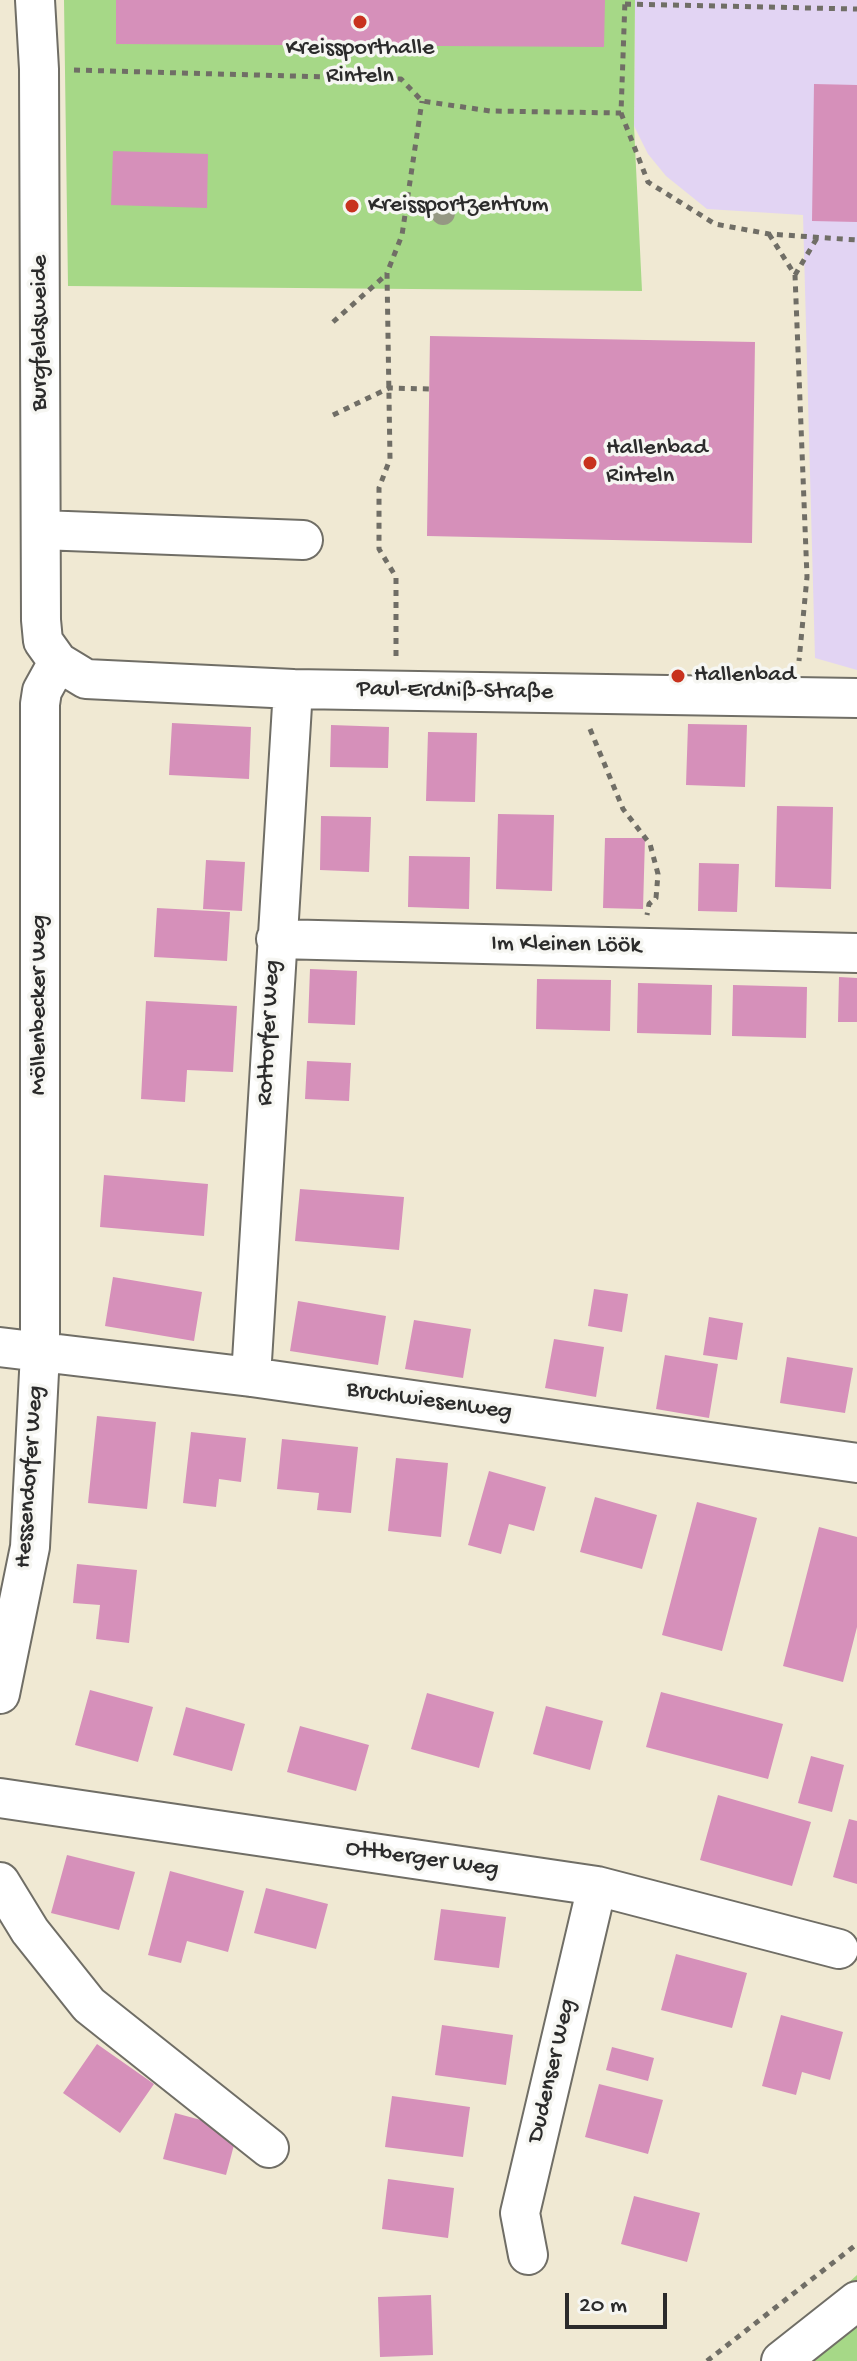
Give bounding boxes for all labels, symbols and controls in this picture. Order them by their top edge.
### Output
marker: Kreissporthalle Rinteln [351,13,369,31]
place label: Kreissporthalle Rinteln [286,35,434,91]
place label: Kreissportzentrum [368,192,549,220]
marker: Kreissportzentrum [343,197,361,215]
street label: Burgfeldsweide [27,255,55,411]
place label: Hallenbad Rinteln [606,435,707,491]
marker: Hallenbad Rinteln [581,454,599,472]
place label: Hallenbad [694,662,795,690]
marker: Hallenbad [669,667,687,685]
street label: Paul-Erdniß-Straße [356,676,554,708]
street label: Möllenbecker Weg [26,915,54,1095]
street label: Im Kleinen Löök [491,930,641,962]
street label: Rottorfer Weg [252,959,288,1107]
street label: Bruchwiesenweg [345,1376,513,1428]
street label: Hessendorfer Weg [10,1385,52,1569]
street label: Ottberger Weg [344,1835,500,1885]
street label: Dudenser Weg [522,1996,584,2146]
scale bar [569,2277,671,2327]
text: 20 m [579,2292,627,2321]

